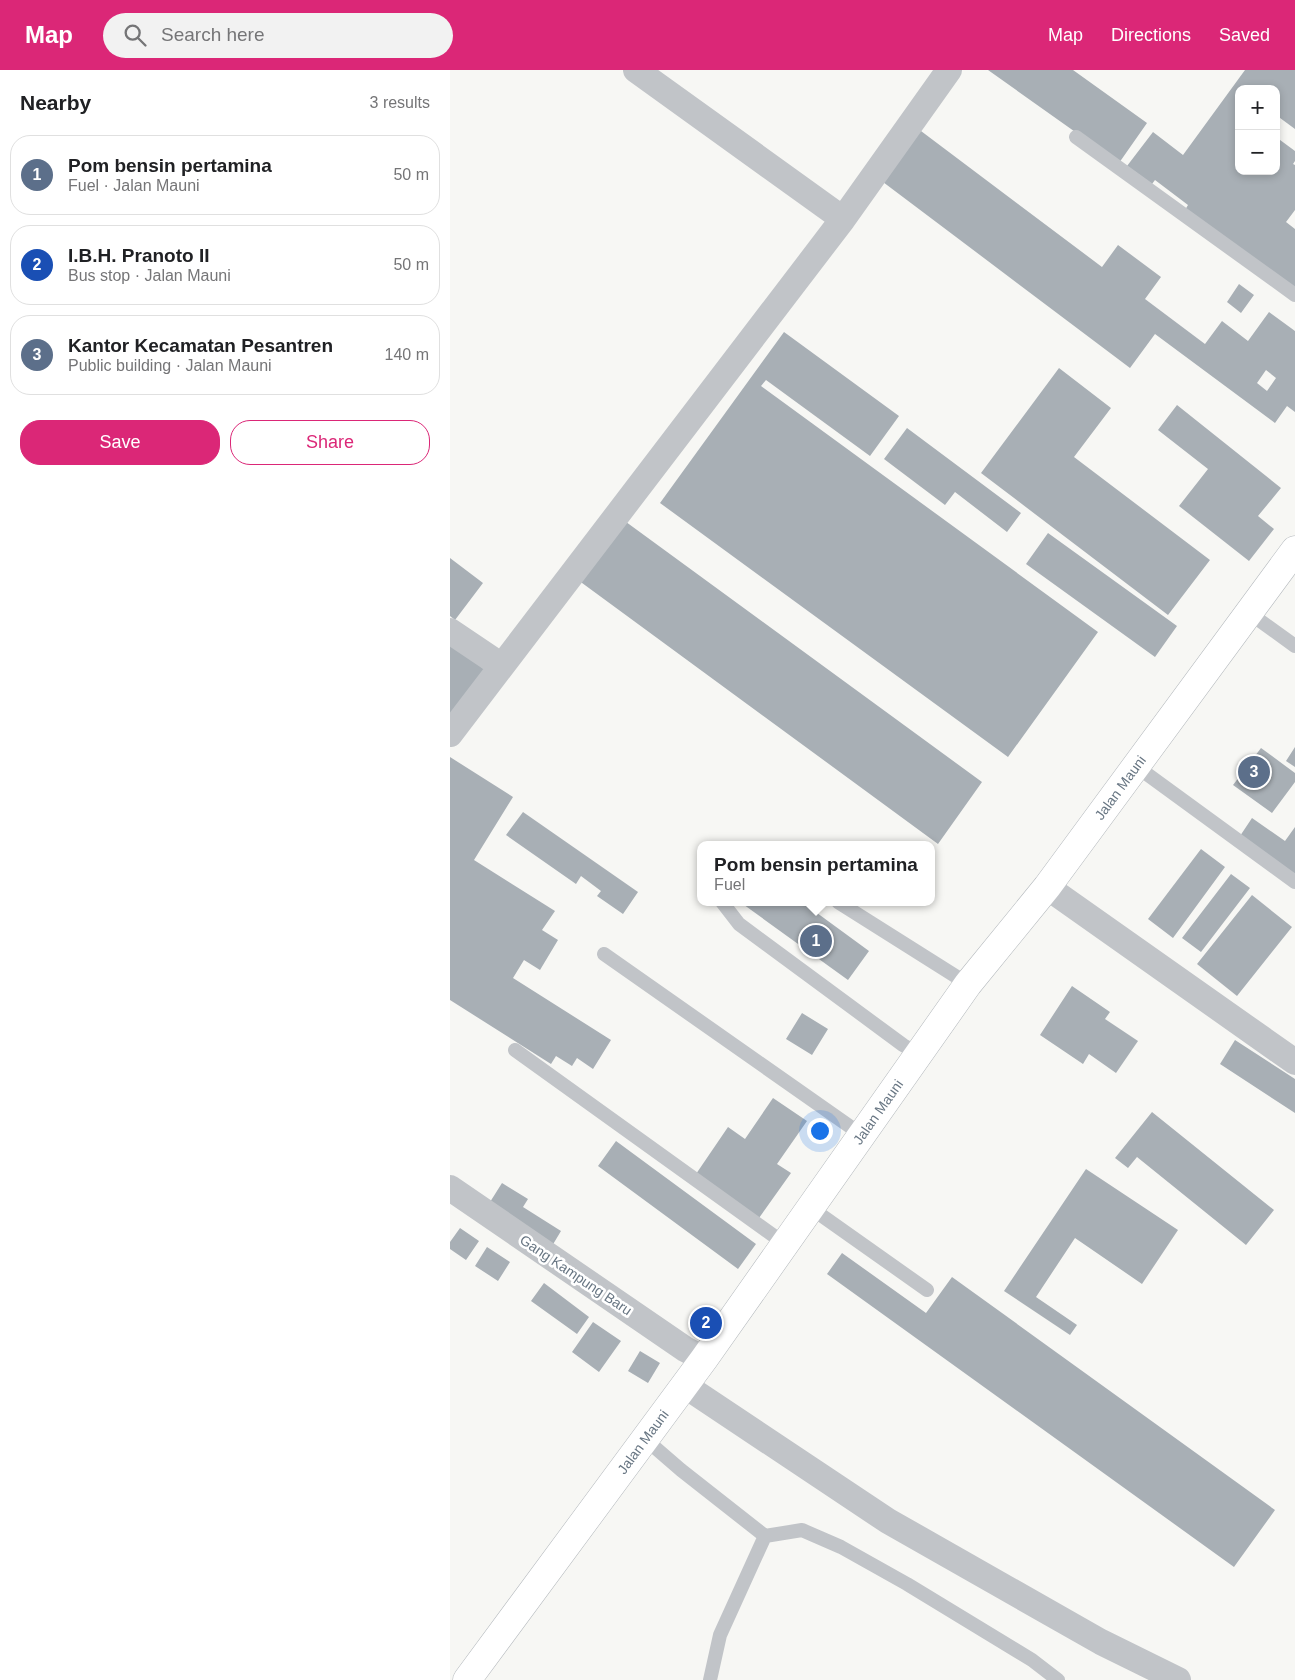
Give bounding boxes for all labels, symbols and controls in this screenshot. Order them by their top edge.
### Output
search box [103,13,453,58]
text: Map [25,21,73,48]
icon: search [121,21,149,49]
text: Search here [161,24,265,45]
text: Map [1048,25,1083,45]
text: Directions [1111,25,1191,45]
text: Saved [1219,25,1270,45]
map controls [1235,85,1280,175]
button: + [1235,85,1280,130]
text: Nearby [20,91,91,114]
text: 3 results [370,94,430,111]
button: − [1235,130,1280,175]
text: Pom bensin pertamina [68,155,272,176]
text: 1 [33,166,41,183]
text: 50 m [393,166,429,183]
text: Fuel · Jalan Mauni [68,177,200,194]
text: I.B.H. Pranoto II [68,245,209,266]
text: 2 [33,256,41,273]
text: 50 m [393,256,429,273]
text: Bus stop · Jalan Mauni [68,267,231,284]
text: Kantor Kecamatan Pesantren [68,335,333,356]
text: 3 [33,346,41,363]
text: 140 m [385,346,429,363]
text: Public building · Jalan Mauni [68,357,272,374]
button: Save [20,420,220,465]
button: Share [230,420,430,465]
street label: Jalan Mauni [1091,753,1149,823]
pin: 3 [1238,753,1270,791]
popup [697,841,935,906]
text: Pom bensin pertamina [714,854,918,875]
text: Fuel [714,876,745,893]
pin: 1 [800,922,832,960]
street label: Jalan Mauni [850,1077,906,1148]
your location [807,1118,833,1144]
street label: Gang Kampung Baru [517,1232,635,1318]
pin: 2 [690,1304,722,1342]
street label: Jalan Mauni [614,1407,672,1477]

